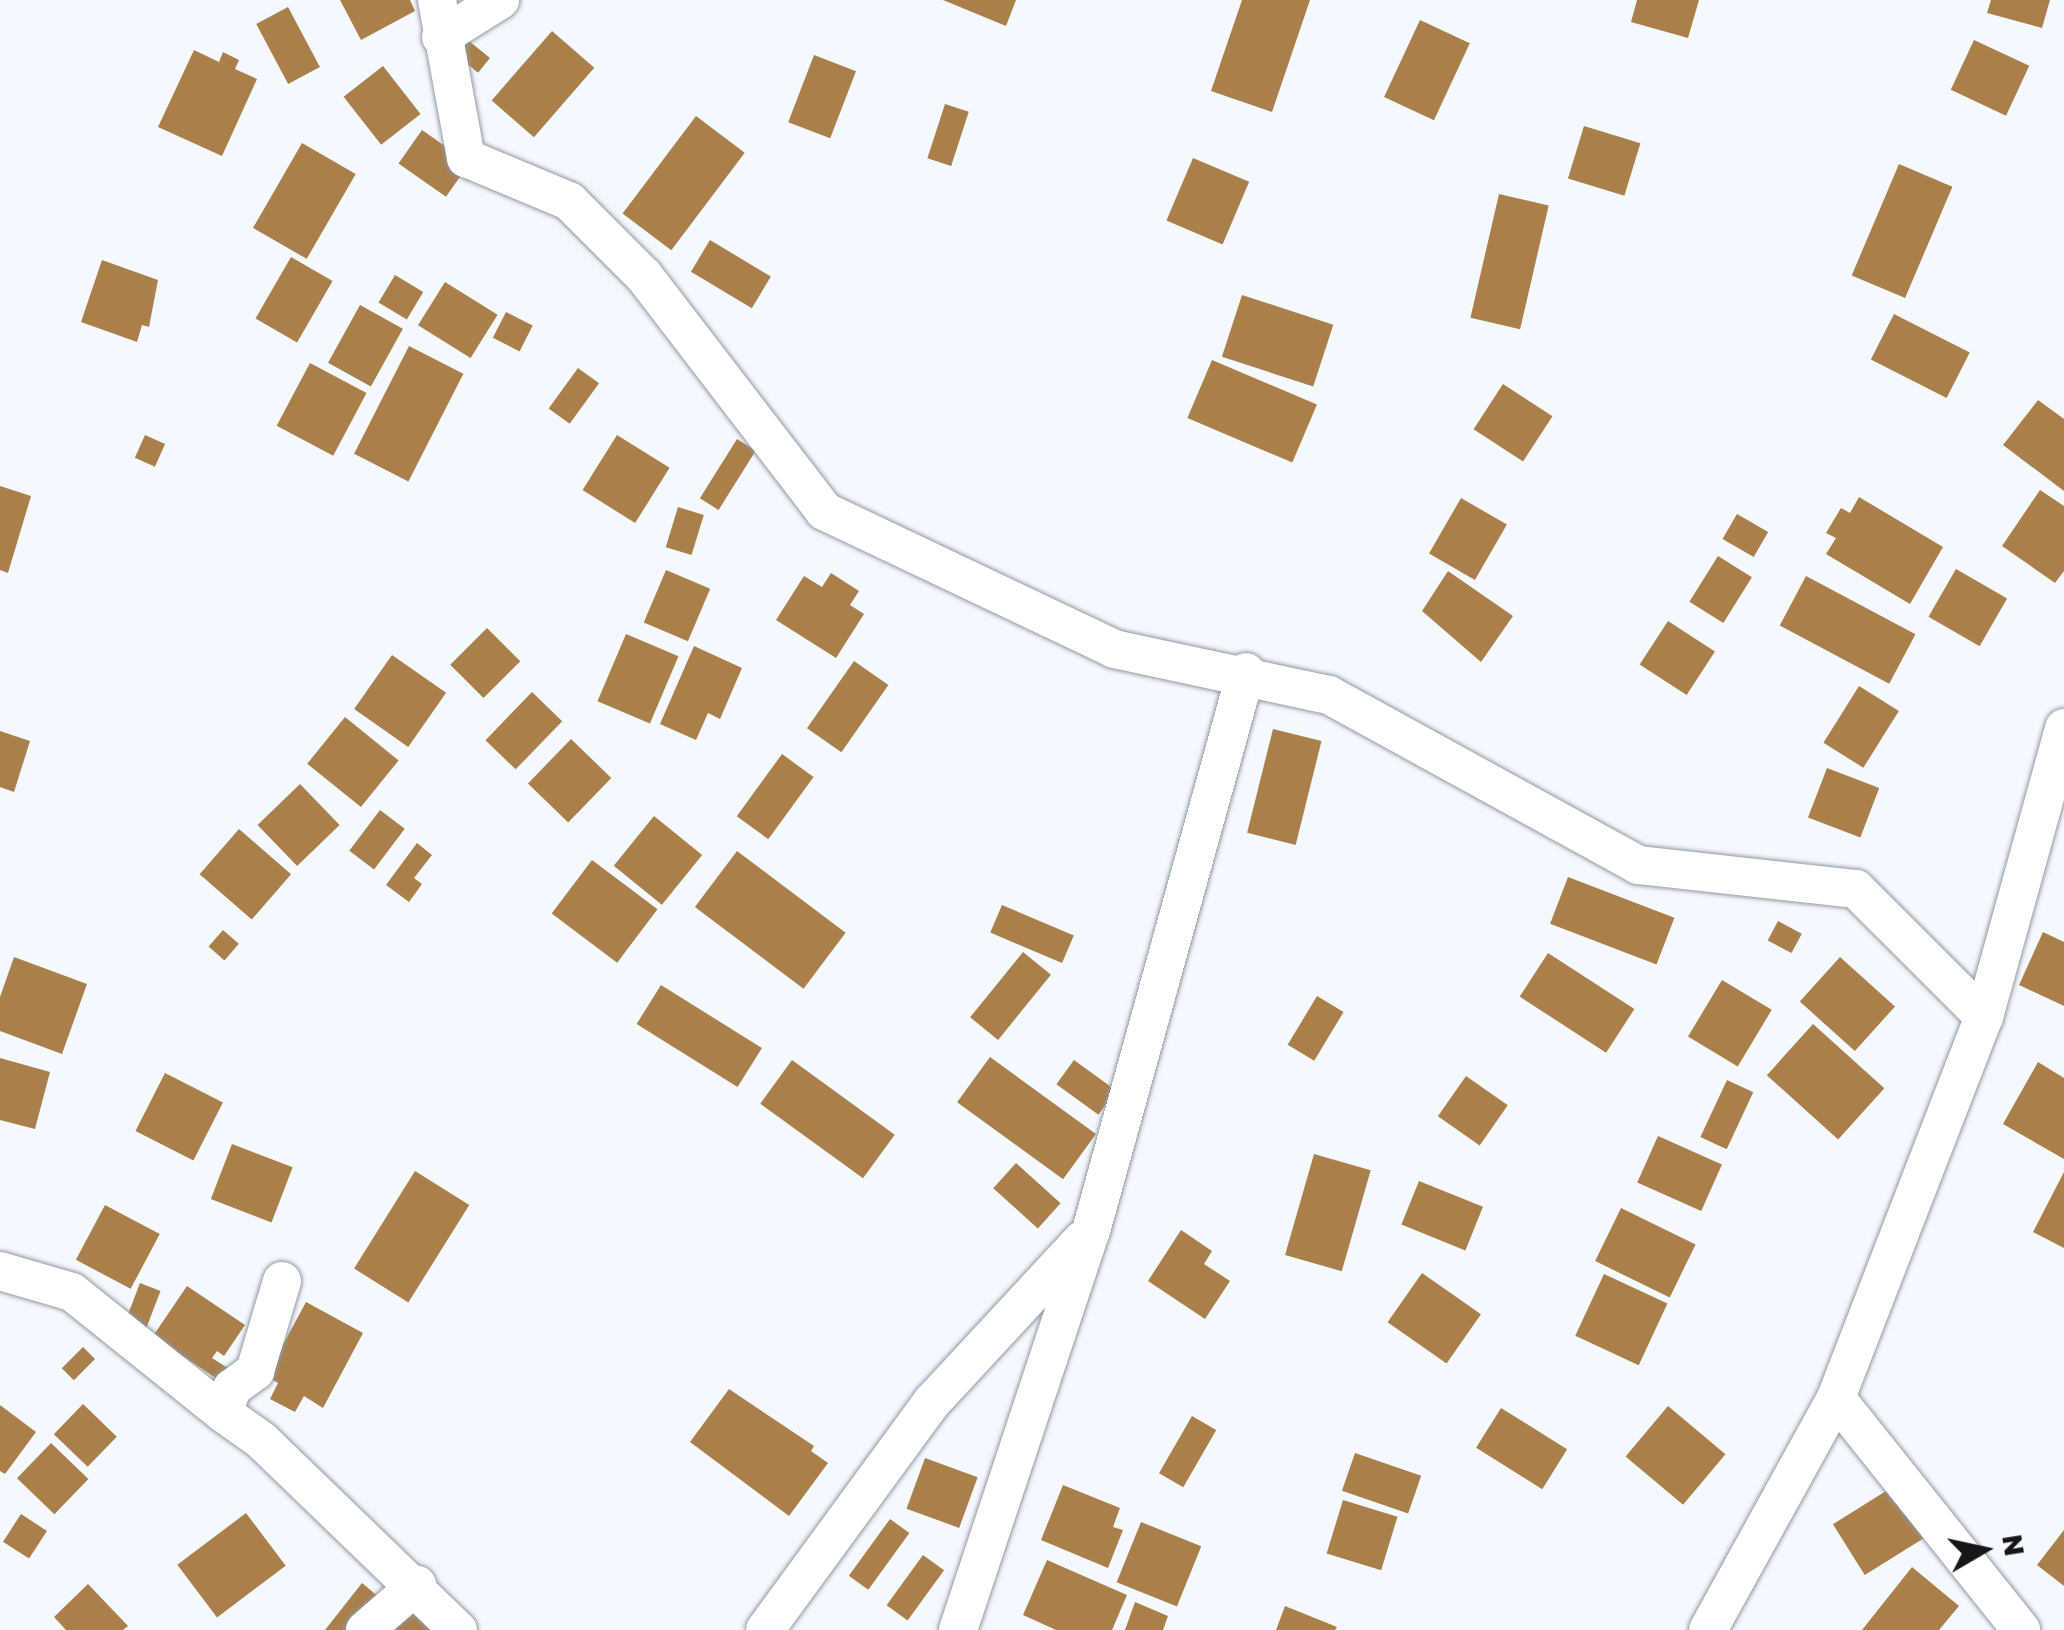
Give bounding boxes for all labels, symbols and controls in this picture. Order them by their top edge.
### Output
north arrow [1934,1500,2034,1600]
text: N [1996,1532,2032,1558]

